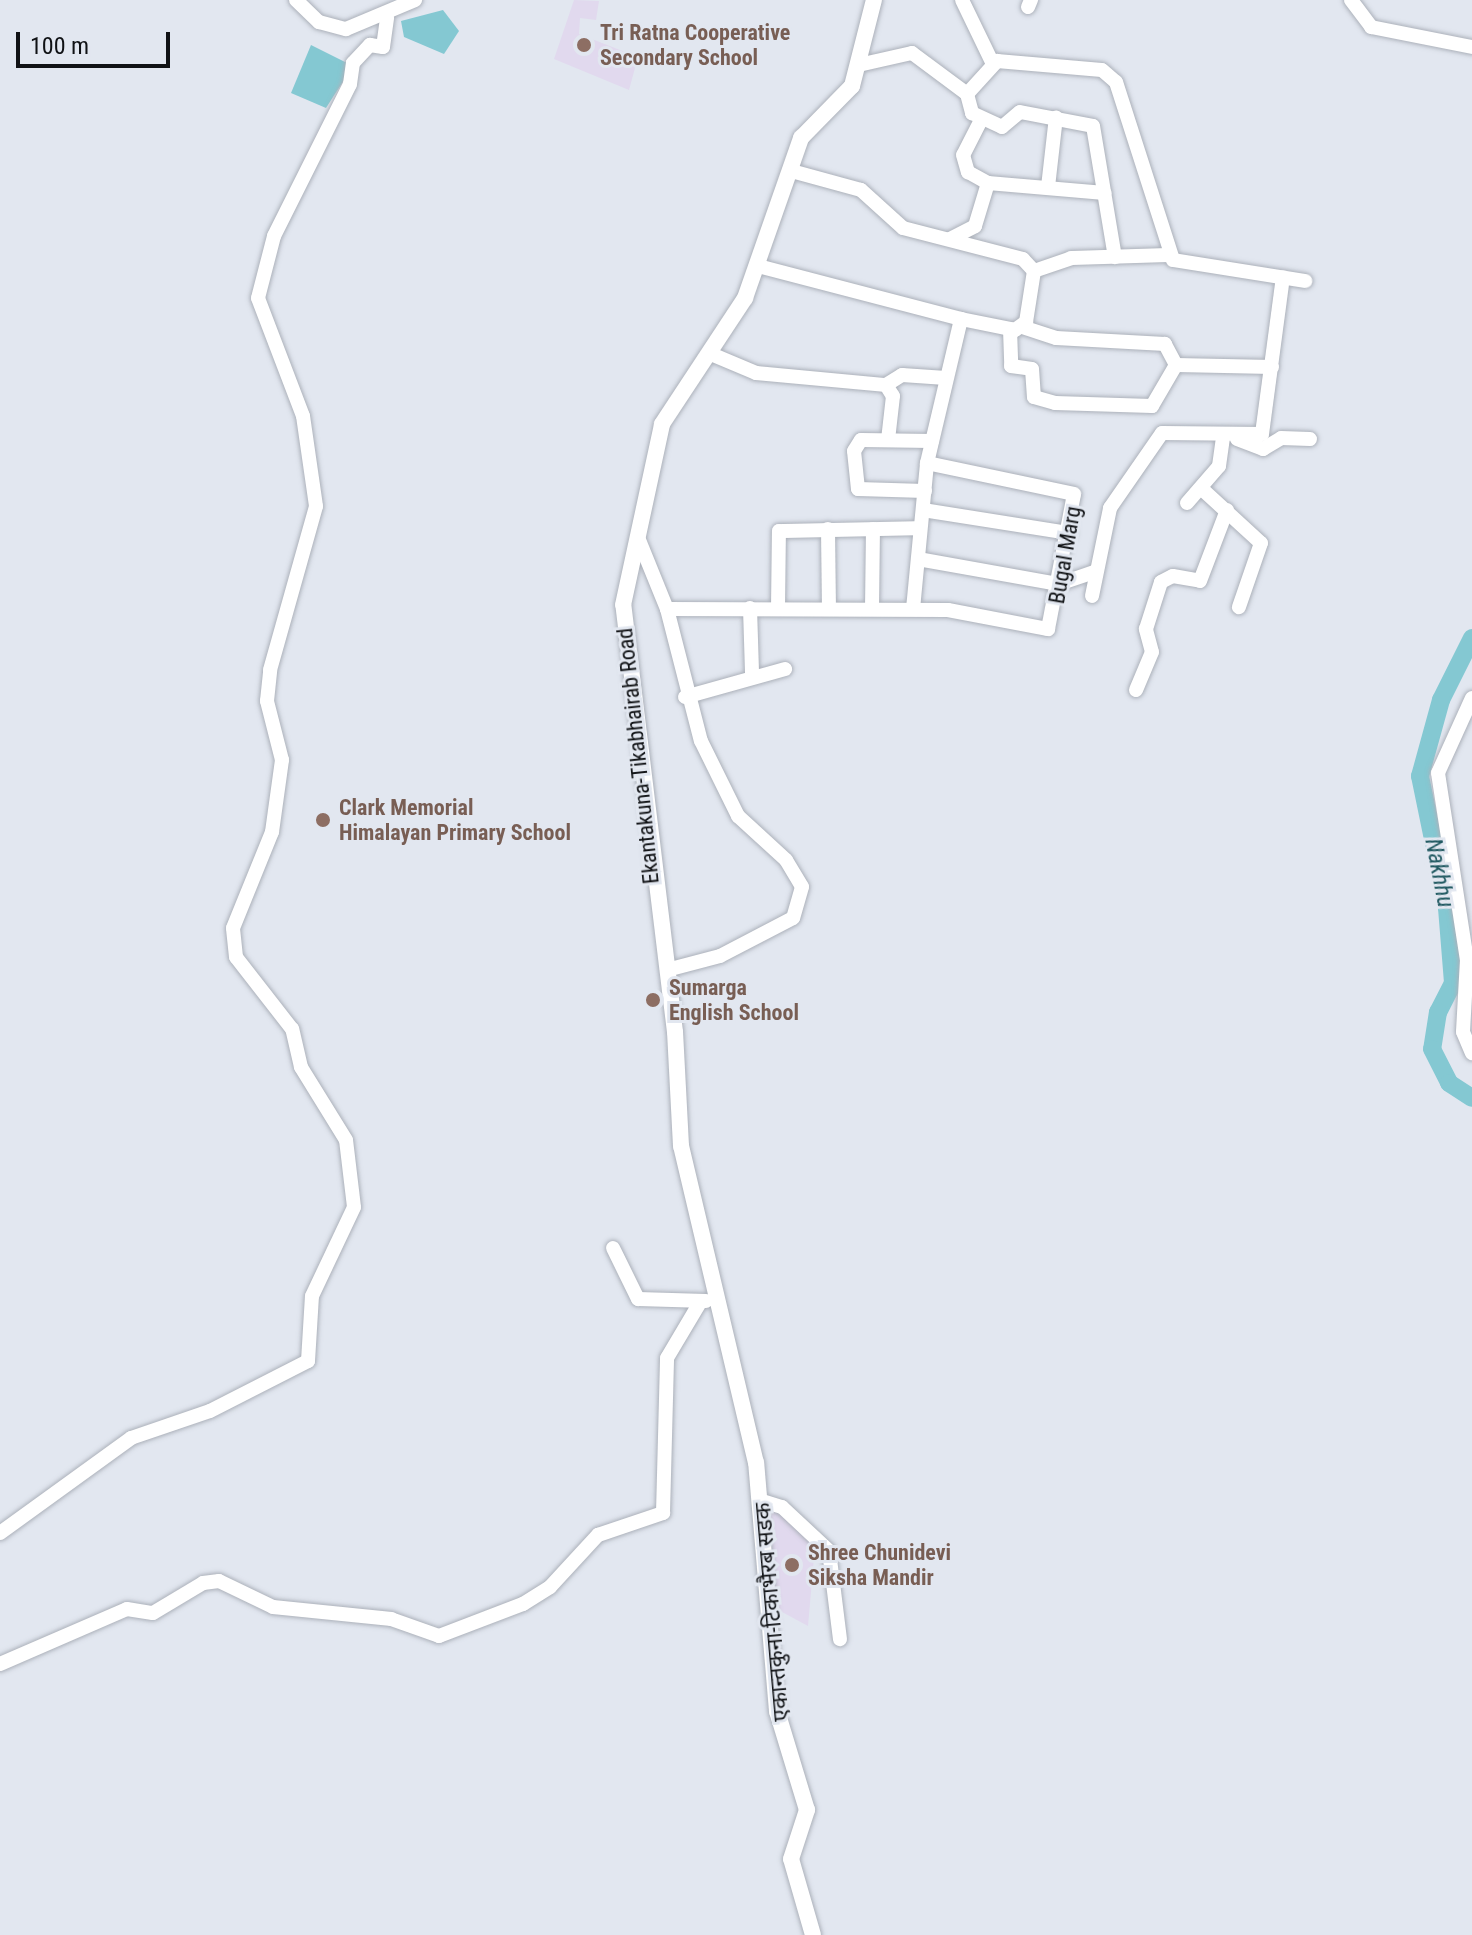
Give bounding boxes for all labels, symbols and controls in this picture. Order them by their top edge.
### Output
scale bar [20,16,174,66]
place label: Tri Ratna Cooperative Secondary School [600,19,790,70]
text: 100 m [30,32,89,60]
marker: Tri Ratna Cooperative Secondary School [575,36,593,54]
street label: Bugal Marg [1043,504,1087,606]
street label: Ekantakuna-Tikabhairab Road [611,627,665,885]
place label: Clark Memorial Himalayan Primary School [339,794,571,846]
marker: Clark Memorial Himalayan Primary School [314,811,332,829]
water label: Nakhhu [1418,836,1460,910]
place label: Sumarga English School [669,974,799,1026]
marker: Sumarga English School [644,991,662,1009]
street label: एकान्तकुना-टिकाभैरब सडक [749,1502,795,1722]
place label: Shree Chunidevi Siksha Mandir [808,1539,951,1590]
marker: Shree Chunidevi Siksha Mandir [783,1556,801,1574]

